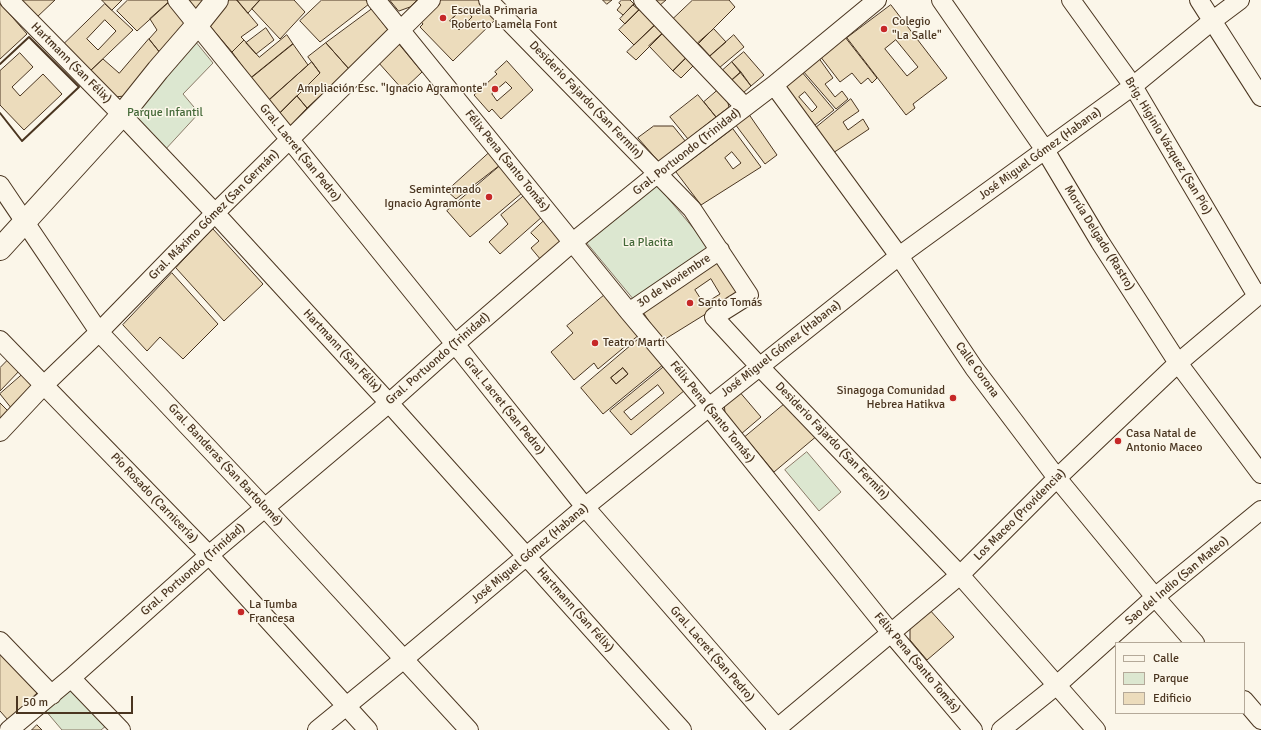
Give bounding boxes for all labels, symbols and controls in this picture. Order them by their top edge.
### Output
place label: Escuela Primaria Roberto Lamela Font [451,4,557,32]
marker: Escuela Primaria Roberto Lamela Font [438,13,448,23]
place label: Colegio "La Salle" [892,15,942,43]
street label: Hartmann (San Félix) [28,20,114,106]
marker: Colegio "La Salle" [879,24,889,34]
street label: Desiderio Fajardo (San Fermín) [526,38,646,162]
street label: Brig. Higinio Vázquez (San Pío) [1121,75,1215,217]
place label: Ampliación Esc. "Ignacio Agramonte" [297,82,487,96]
marker: Ampliación Esc. "Ignacio Agramonte" [490,84,500,94]
street label: Gral. Lacret (San Pedro) [256,101,344,205]
street label: Gral. Portuondo (Trinidad) [630,105,744,199]
street label: José Miguel Gómez (Habana) [976,105,1104,203]
park label: Parque Infantil [127,106,203,120]
street label: Félix Pena (Santo Tomás) [462,107,552,215]
street label: Gral. Máximo Gómez (San Germán) [146,147,282,283]
place label: Seminternado Ignacio Agramonte [384,183,481,211]
street label: Morúa Delgado (Rastro) [1061,183,1137,293]
marker: Seminternado Ignacio Agramonte [484,192,494,202]
park label: La Placita [623,236,673,250]
street label: 30 de Noviembre [635,251,713,311]
place label: Santo Tomás [698,296,762,310]
marker: Santo Tomás [685,298,695,308]
street label: José Miguel Gómez (Habana) [718,298,844,400]
street label: Hartmann (San Félix) [300,306,384,396]
street label: Gral. Portuondo (Trinidad) [383,310,493,408]
place label: Teatro Martí [603,336,665,350]
marker: Teatro Martí [590,338,600,348]
street label: Calle Corona [952,339,1002,401]
street label: Gral. Lacret (San Pedro) [460,354,548,458]
street label: Félix Pena (Santo Tomás) [667,358,757,466]
street label: Desiderio Fajardo (San Fermín) [772,379,892,503]
place label: Sinagoga Comunidad Hebrea Hatikva [837,384,945,412]
marker: Sinagoga Comunidad Hebrea Hatikva [948,393,958,403]
street label: Gral. Banderas (San Bartolomé) [165,401,285,529]
place label: Casa Natal de Antonio Maceo [1126,427,1202,455]
marker: Casa Natal de Antonio Maceo [1113,436,1123,446]
street label: Pío Rosado (Carnicería) [107,450,201,546]
street label: Los Maceo (Providencia) [971,466,1069,564]
street label: José Miguel Gómez (Habana) [469,501,591,607]
street label: Gral. Portuondo (Trinidad) [138,521,248,619]
street label: Sao del Indio (San Mateo) [1122,534,1232,628]
street label: Hartmann (San Félix) [533,565,617,655]
place label: La Tumba Francesa [249,598,297,626]
street label: Gral. Lacret (San Pedro) [667,603,757,705]
marker: La Tumba Francesa [236,607,246,617]
street label: Félix Pena (Santo Tomás) [871,610,963,716]
legend [1115,642,1245,714]
text: Calle [1153,651,1179,666]
text: Parque [1153,671,1189,686]
scale bar [18,688,135,714]
text: Edificio [1153,691,1191,706]
text: 50 m [23,695,48,710]

